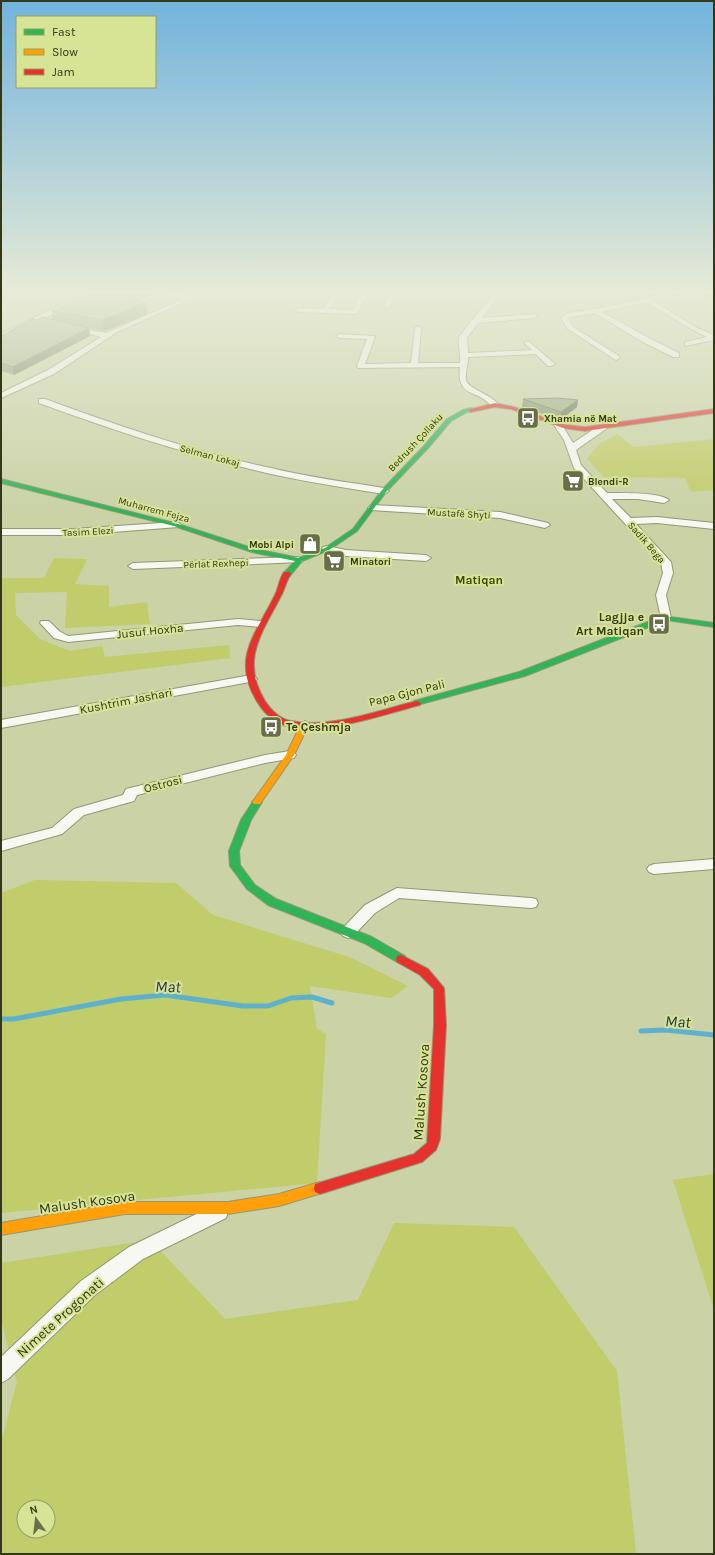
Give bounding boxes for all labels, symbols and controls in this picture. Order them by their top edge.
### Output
legend [16,16,156,88]
text: Fast [52,25,76,39]
text: Slow [52,45,78,59]
text: Jam [52,65,75,79]
bus stop icon: Xhamia në Mat [515,405,541,431]
street label: Bedrush Çollaku [386,411,446,474]
place label: Xhamia në Mat [544,413,617,425]
street label: Selman Lokaj [178,442,241,470]
supermarket icon: Blendi-R [560,468,586,494]
place label: Blendi-R [588,476,629,488]
street label: Muharrem Fejza [117,495,191,525]
street label: Mustafë Shyti [427,506,491,522]
street label: Sadik Bega [625,519,667,566]
street label: Tasim Elezi [62,525,114,539]
shop icon: Mobi Alpi [297,531,323,557]
place label: Mobi Alpi [249,539,294,551]
supermarket icon: Minatori [321,548,347,574]
place label: Minatori [350,556,391,568]
street label: Përlat Rexhepi [183,557,249,571]
district label: Matiqan [455,573,503,587]
place label: Lagjja e Art Matiqan [576,610,644,638]
bus stop icon: Lagjja e Art Matiqan [646,611,672,637]
street label: Jusuf Hoxha [116,621,184,641]
street label: Papa Gjon Pali [367,677,447,709]
street label: Kushtrim Jashari [78,685,174,717]
bus stop icon: Te Çeshmja [258,714,284,740]
place label: Te Çeshmja [286,720,351,734]
street label: Ostrosi [142,772,184,796]
water label: Mat [155,977,182,996]
water label: Mat [665,1011,692,1032]
street label: Malush Kosova [410,1043,433,1141]
street label: Malush Kosova [38,1187,136,1218]
street label: Nimete Progonati [13,1274,107,1361]
north arrow [16,1499,56,1539]
text: N [28,1503,39,1517]

